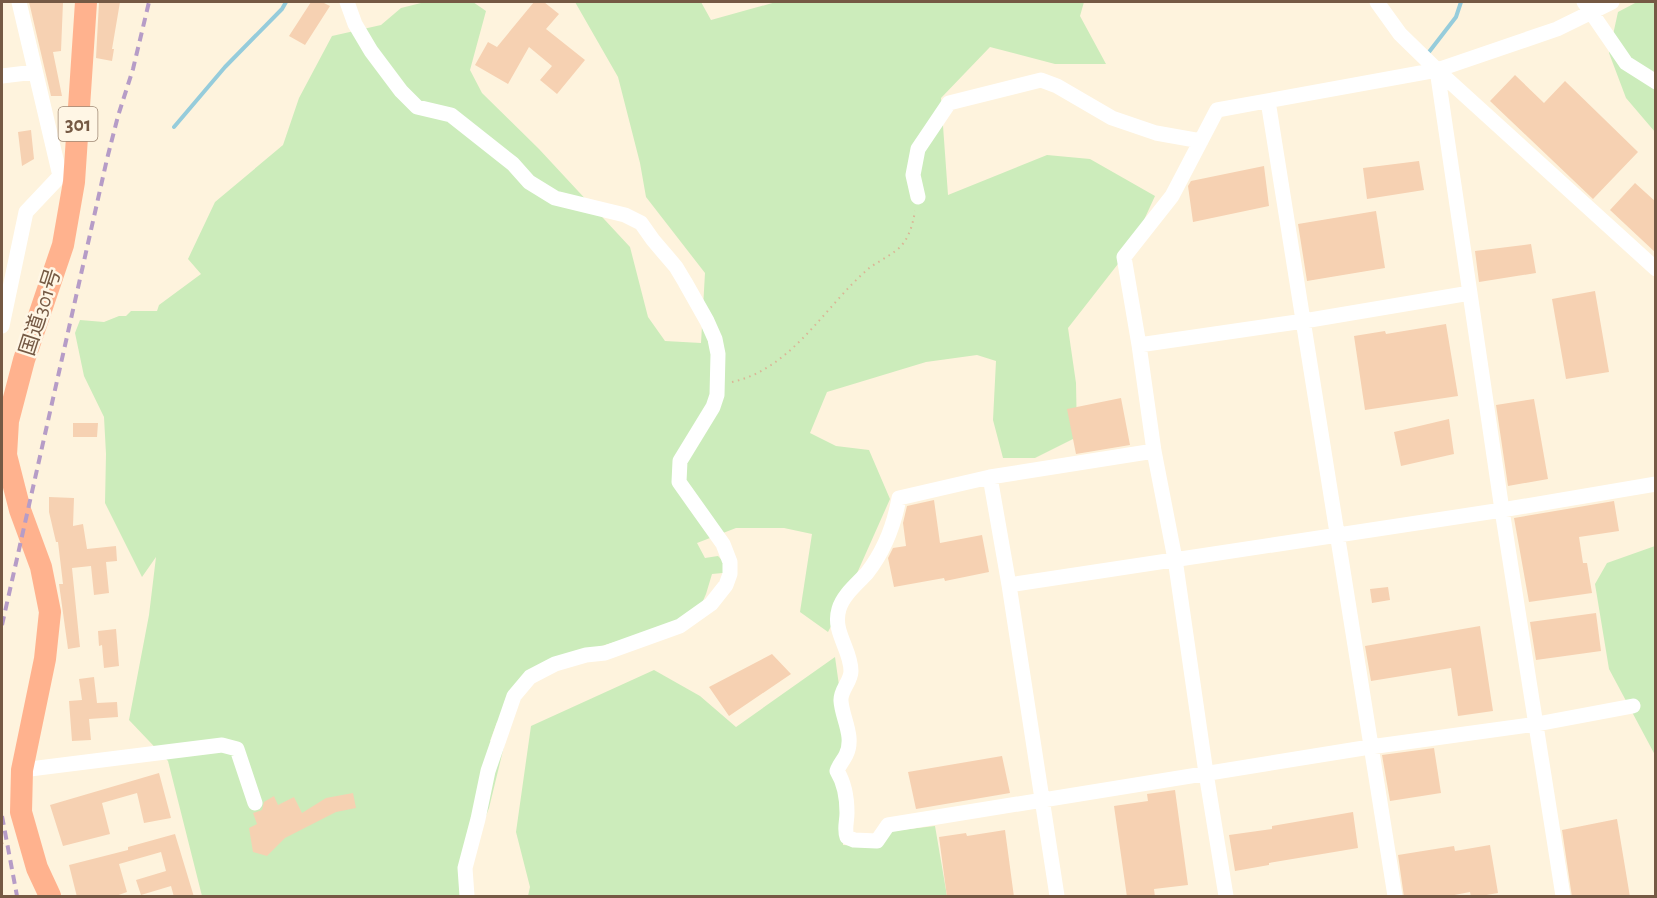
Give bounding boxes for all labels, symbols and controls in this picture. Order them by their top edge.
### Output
road number: 301 [58,107,98,141]
street label: 国道301号 [16,266,64,358]

